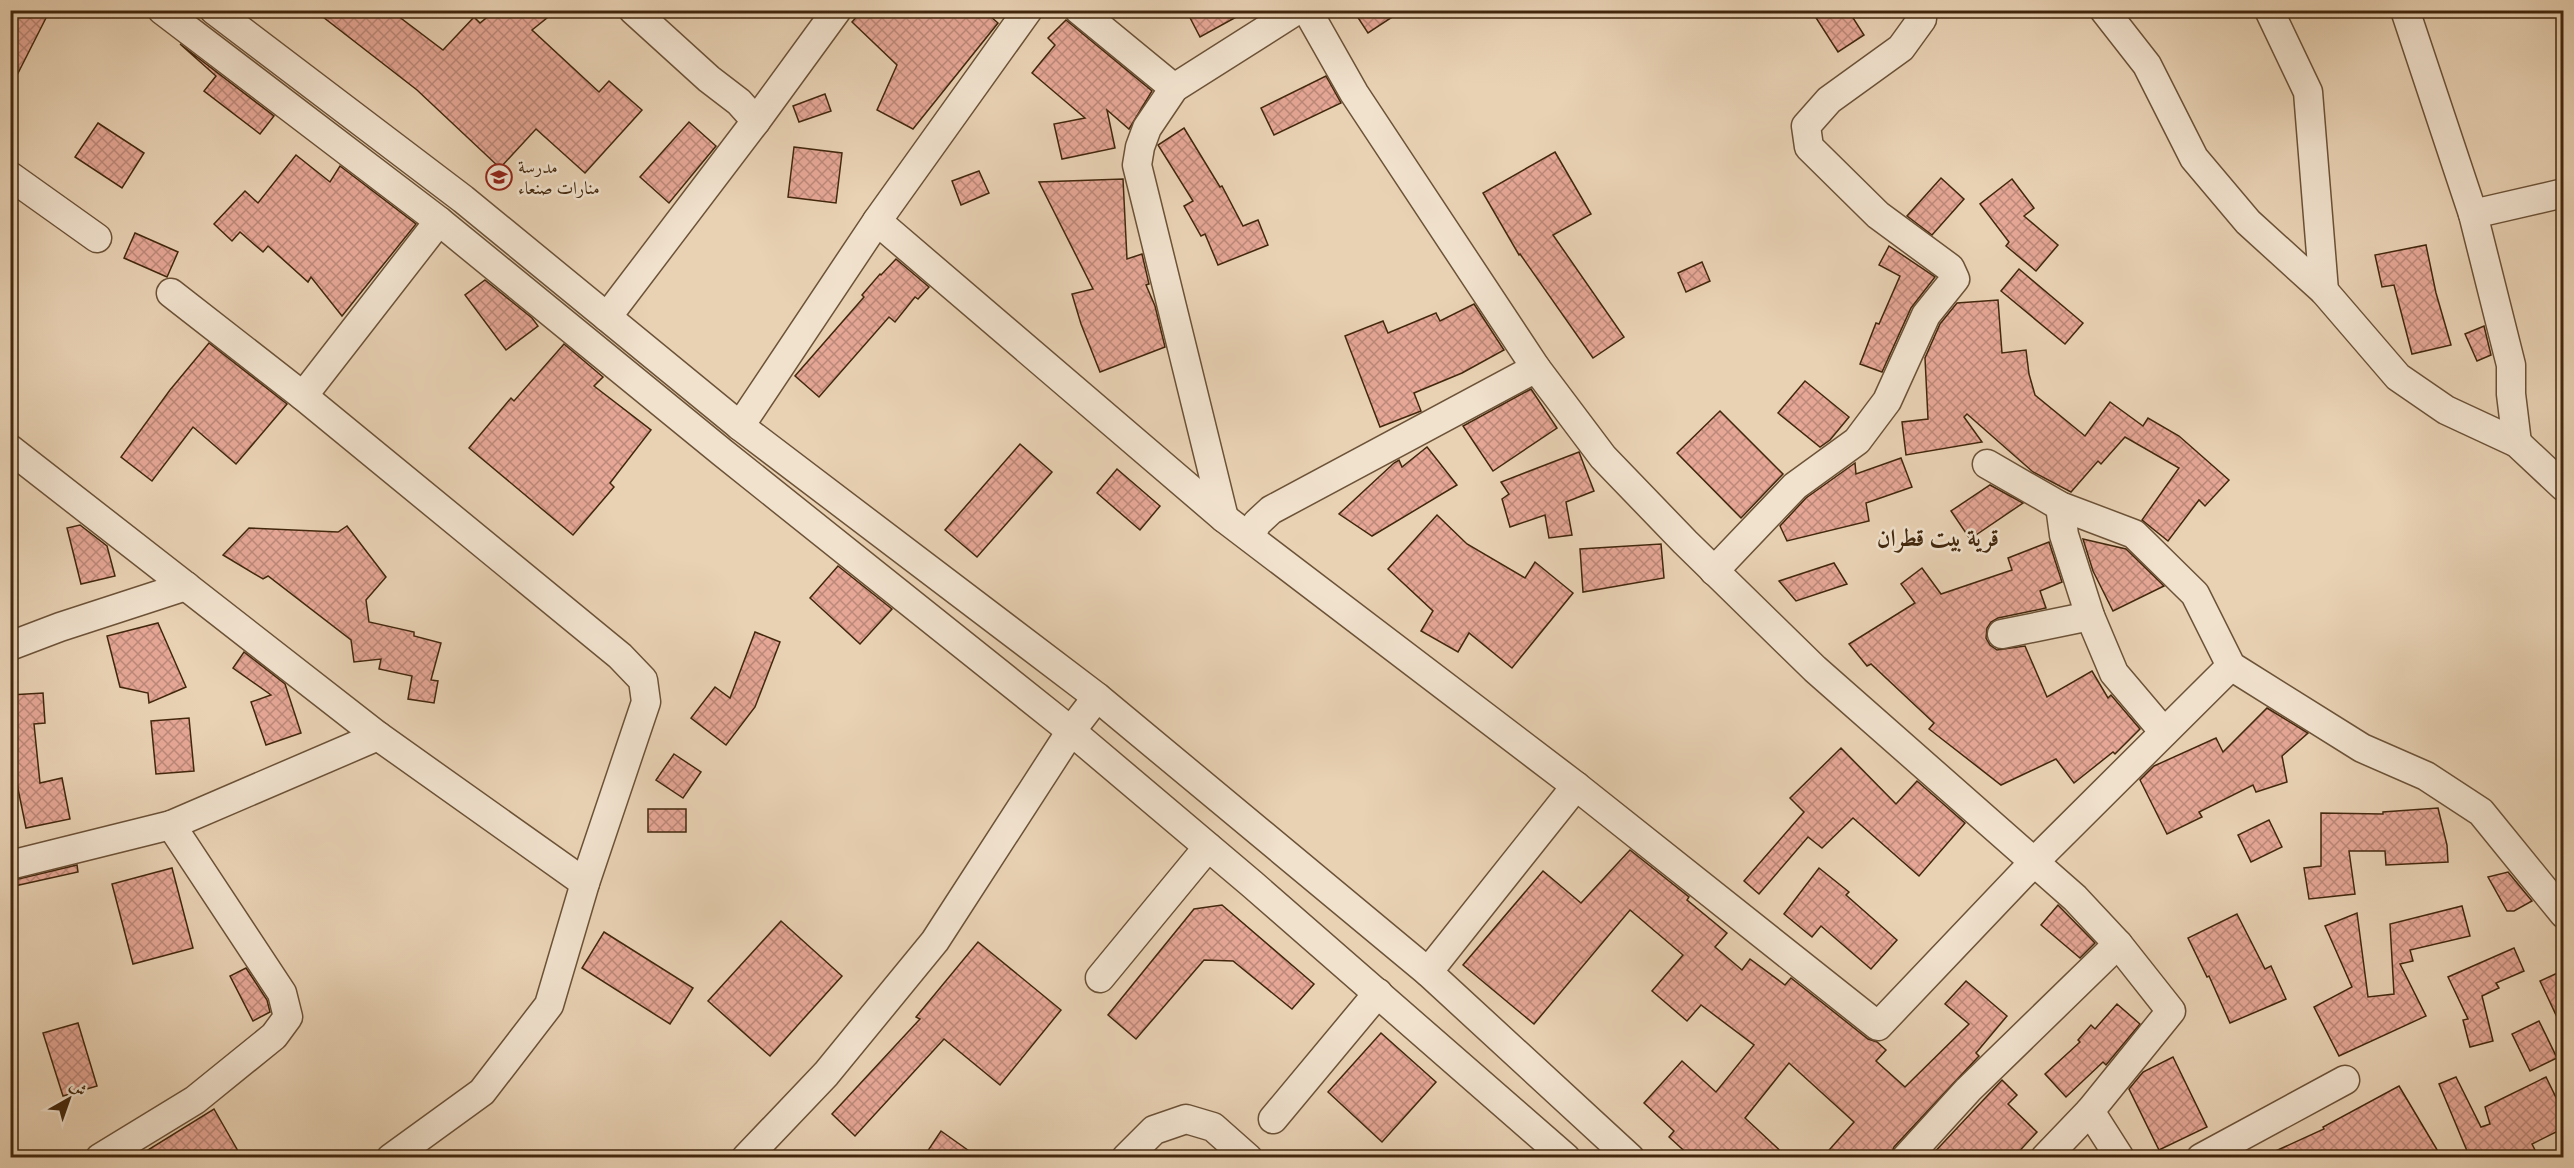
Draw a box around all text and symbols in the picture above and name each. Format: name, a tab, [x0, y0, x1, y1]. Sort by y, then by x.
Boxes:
place label: مدرسة منارات صنعاء	[518, 157, 600, 199]
school or university icon: مدرسة منارات صنعاء	[484, 162, 514, 192]
district label: قرية بيت قطران	[1877, 524, 1999, 553]
north arrow	[39, 1069, 99, 1129]
text: ش	[66, 1076, 91, 1100]

